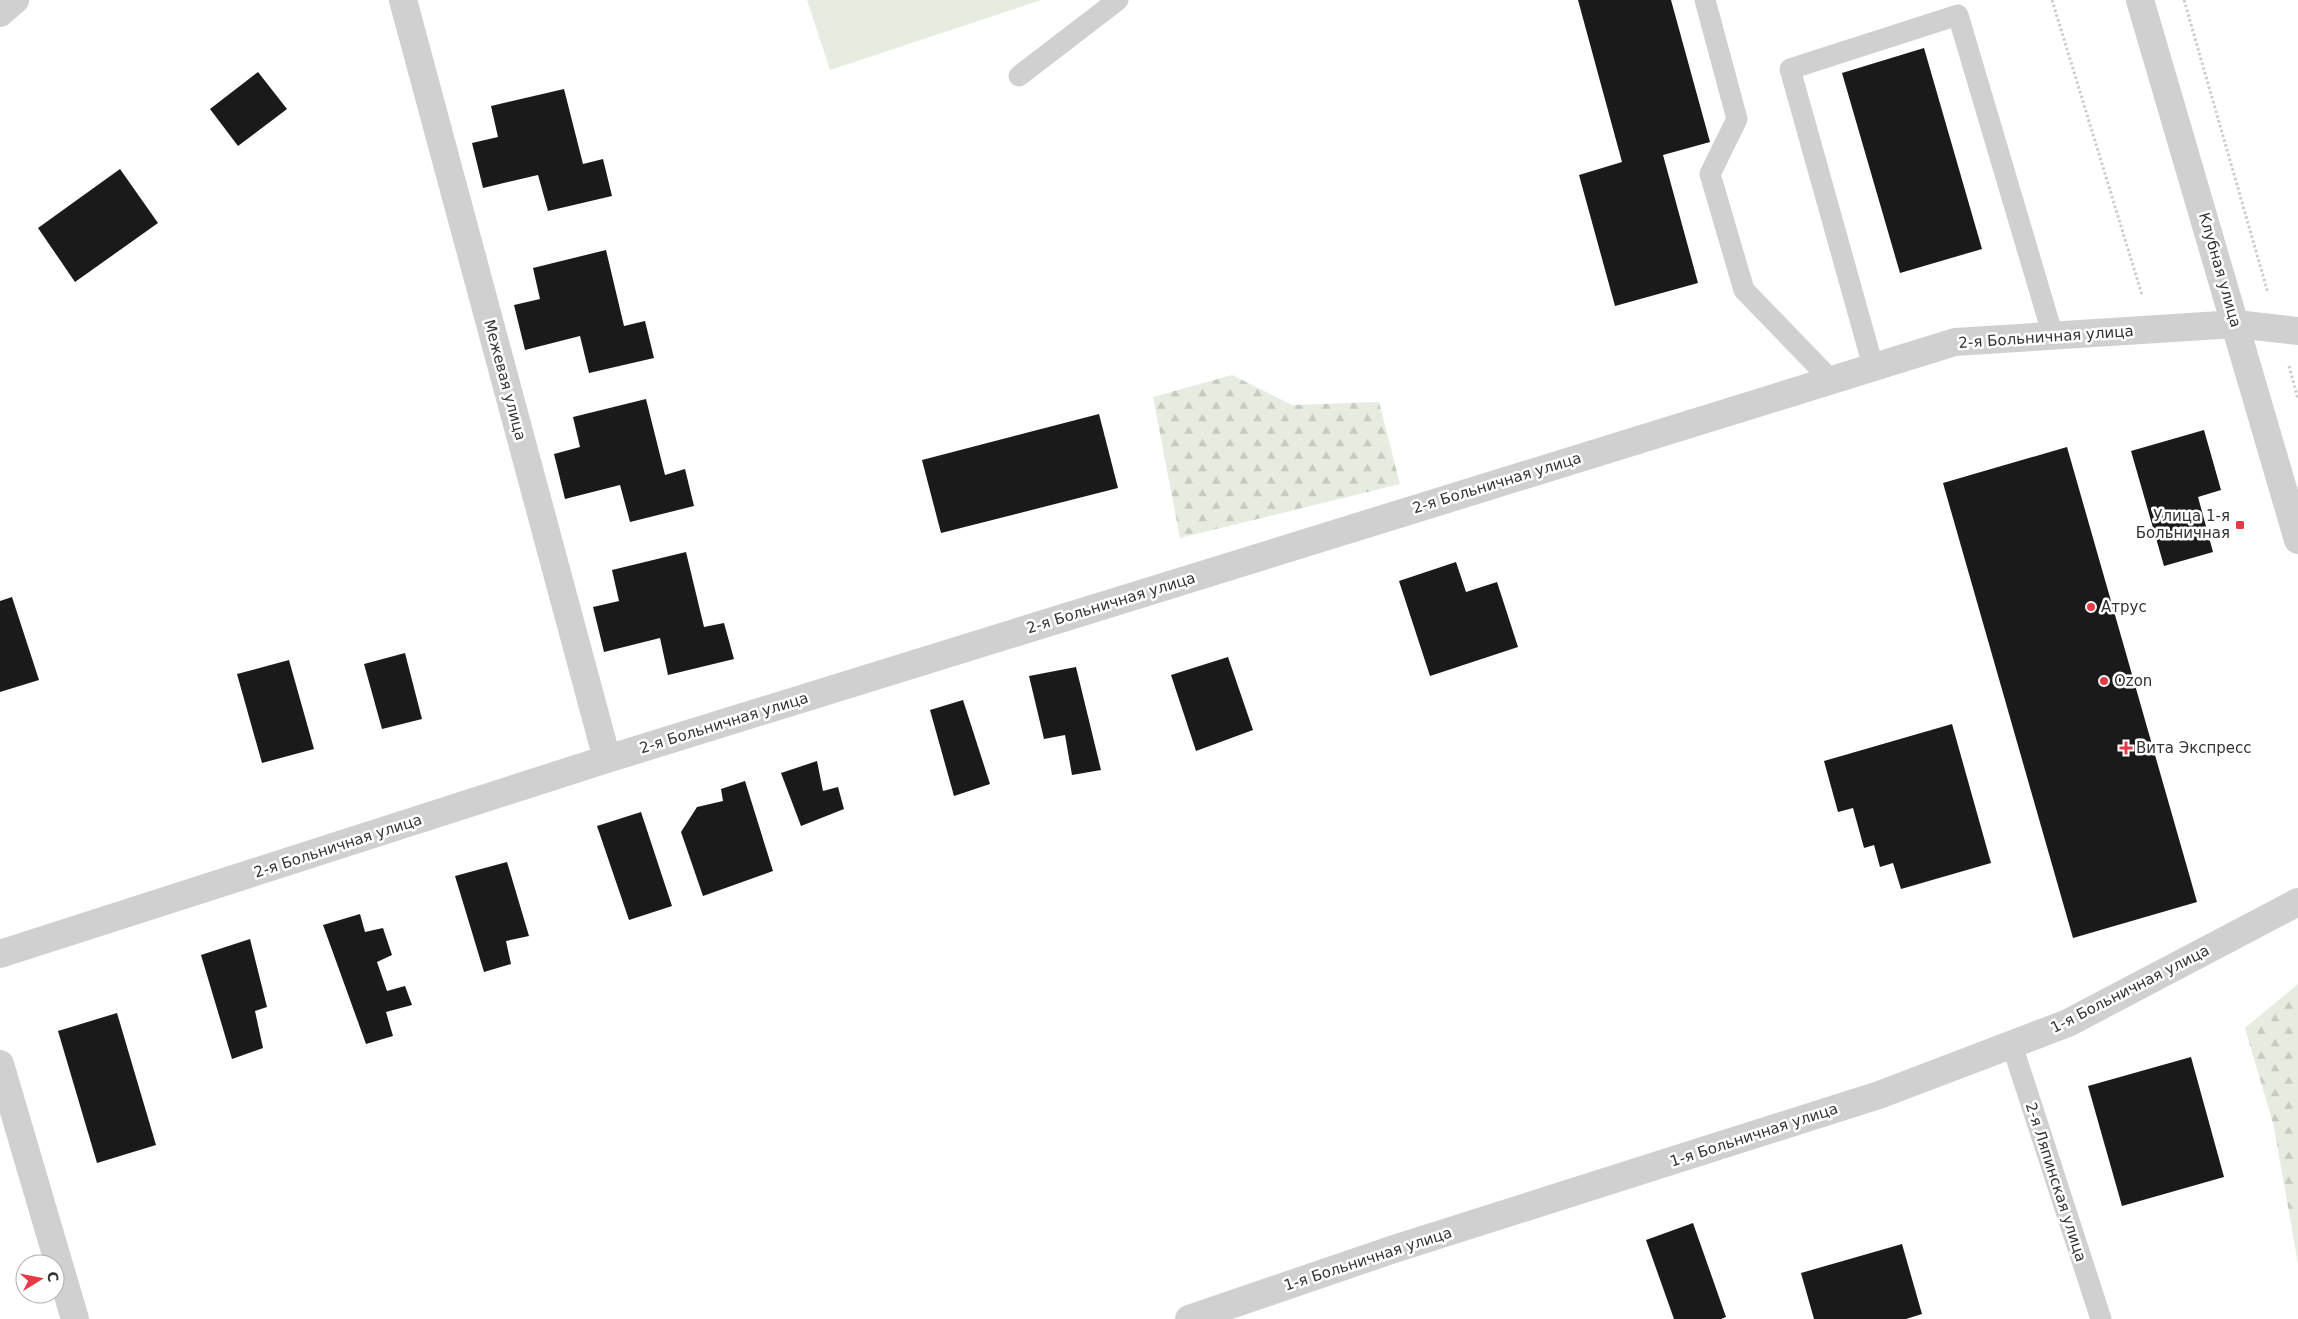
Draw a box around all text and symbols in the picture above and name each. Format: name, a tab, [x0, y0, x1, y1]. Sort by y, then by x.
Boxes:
street label: Клубная улица	[2195, 210, 2245, 330]
street label: Межевая улица	[480, 318, 530, 442]
street label: 2-я Больничная улица	[1958, 322, 2134, 352]
street label: 2-я Больничная улица	[1410, 449, 1584, 517]
place label: Улица 1-я Больничная	[2136, 507, 2230, 542]
marker: Улица 1-я Больничная	[2234, 519, 2246, 531]
street label: 2-я Больничная улица	[1024, 569, 1198, 637]
place label: Атрус	[2101, 598, 2147, 616]
marker: Атрус	[2085, 601, 2097, 613]
place label: Ozon	[2114, 672, 2152, 690]
marker: Ozon	[2098, 675, 2110, 687]
street label: 2-я Больничная улица	[637, 689, 811, 757]
place label: Вита Экспресс	[2136, 739, 2252, 757]
marker: Вита Экспресс	[2120, 742, 2132, 754]
street label: 2-я Больничная улица	[252, 810, 424, 882]
street label: 1-я Больничная улица	[2048, 941, 2212, 1037]
street label: 1-я Больничная улица	[1668, 1099, 1840, 1171]
street label: 2-я Ляпинская улица	[2022, 1100, 2090, 1264]
street label: 1-я Больничная улица	[1282, 1223, 1454, 1295]
north arrow	[15, 1254, 65, 1304]
text: С	[44, 1270, 62, 1283]

